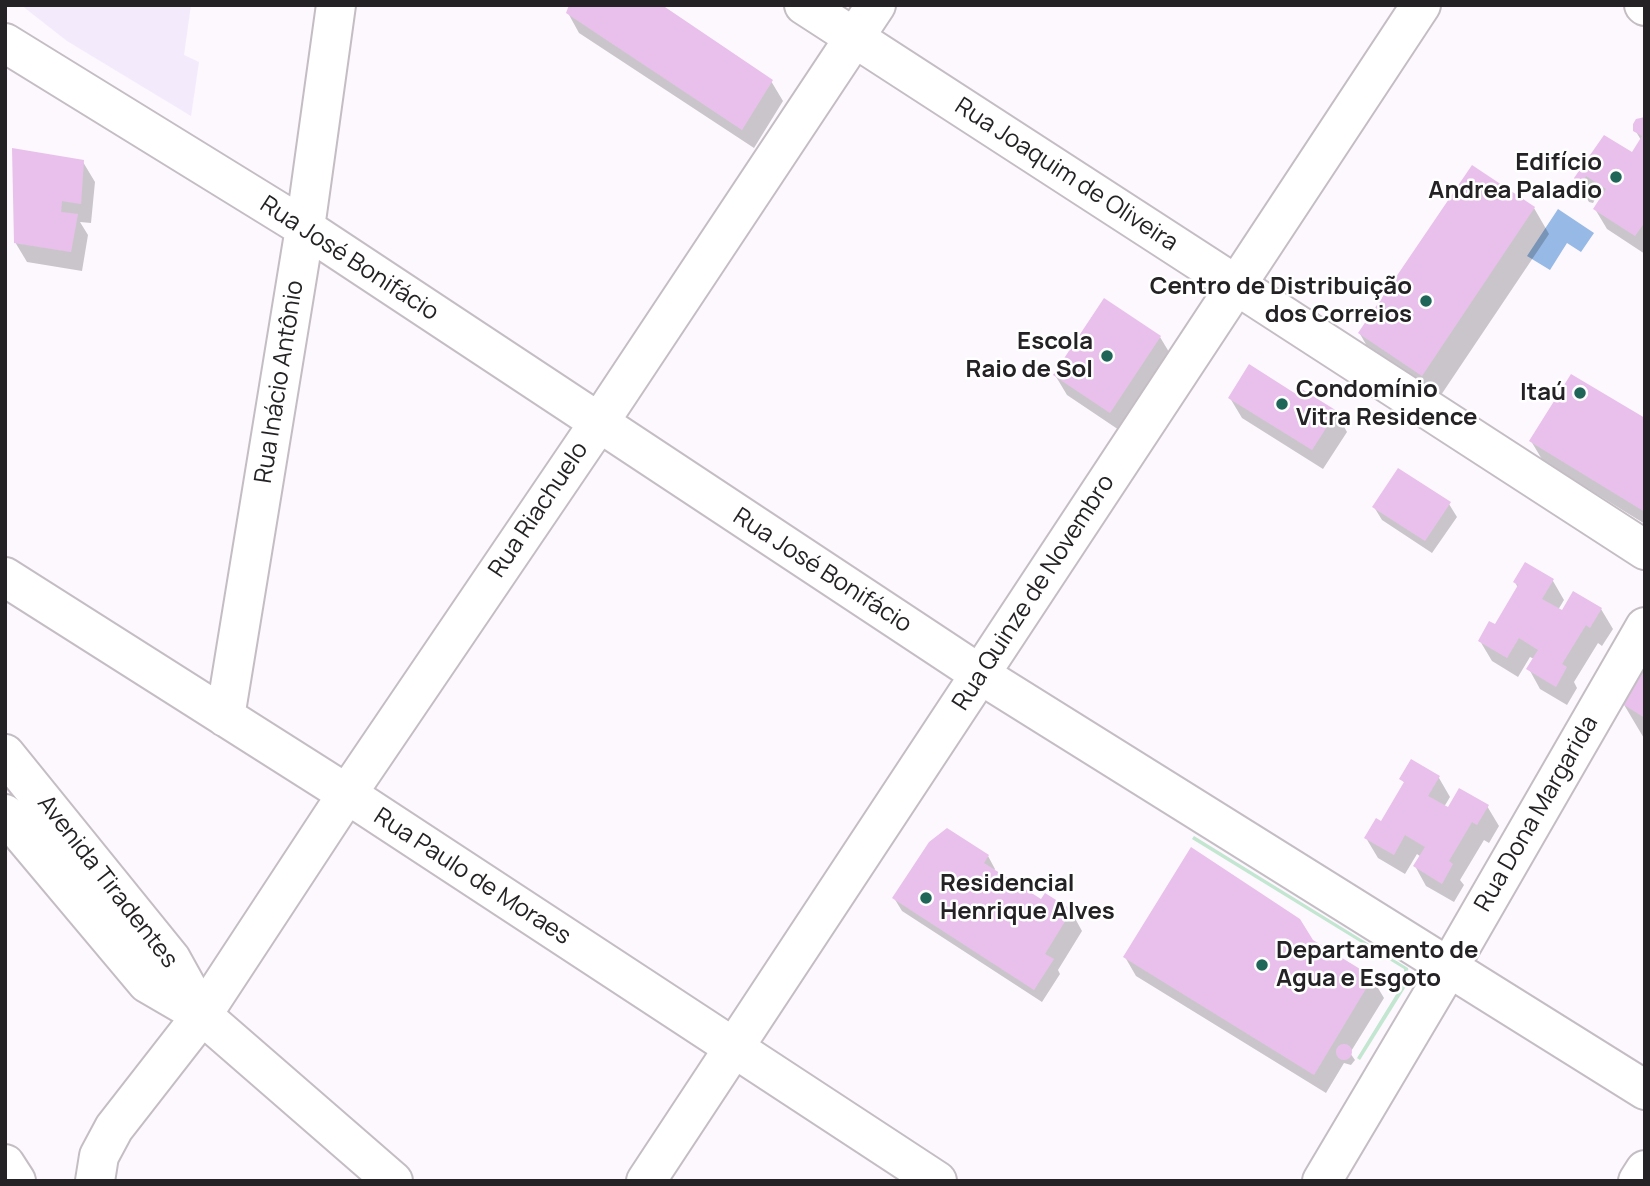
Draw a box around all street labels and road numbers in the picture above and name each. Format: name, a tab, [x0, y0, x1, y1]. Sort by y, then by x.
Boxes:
street label: Rua Joaquim de Oliveira	[949, 92, 1183, 258]
street label: Rua José Bonifácio	[254, 191, 444, 327]
street label: Rua Inácio Antônio	[250, 278, 310, 486]
street label: Rua Riachuelo	[483, 437, 595, 583]
street label: Rua Quinze de Novembro	[947, 470, 1121, 716]
street label: Rua José Bonifácio	[727, 503, 917, 639]
street label: Rua Dona Margarida	[1469, 711, 1605, 917]
street label: Avenida Tiradentes	[31, 790, 183, 974]
street label: Rua Paulo de Moraes	[368, 803, 576, 951]

